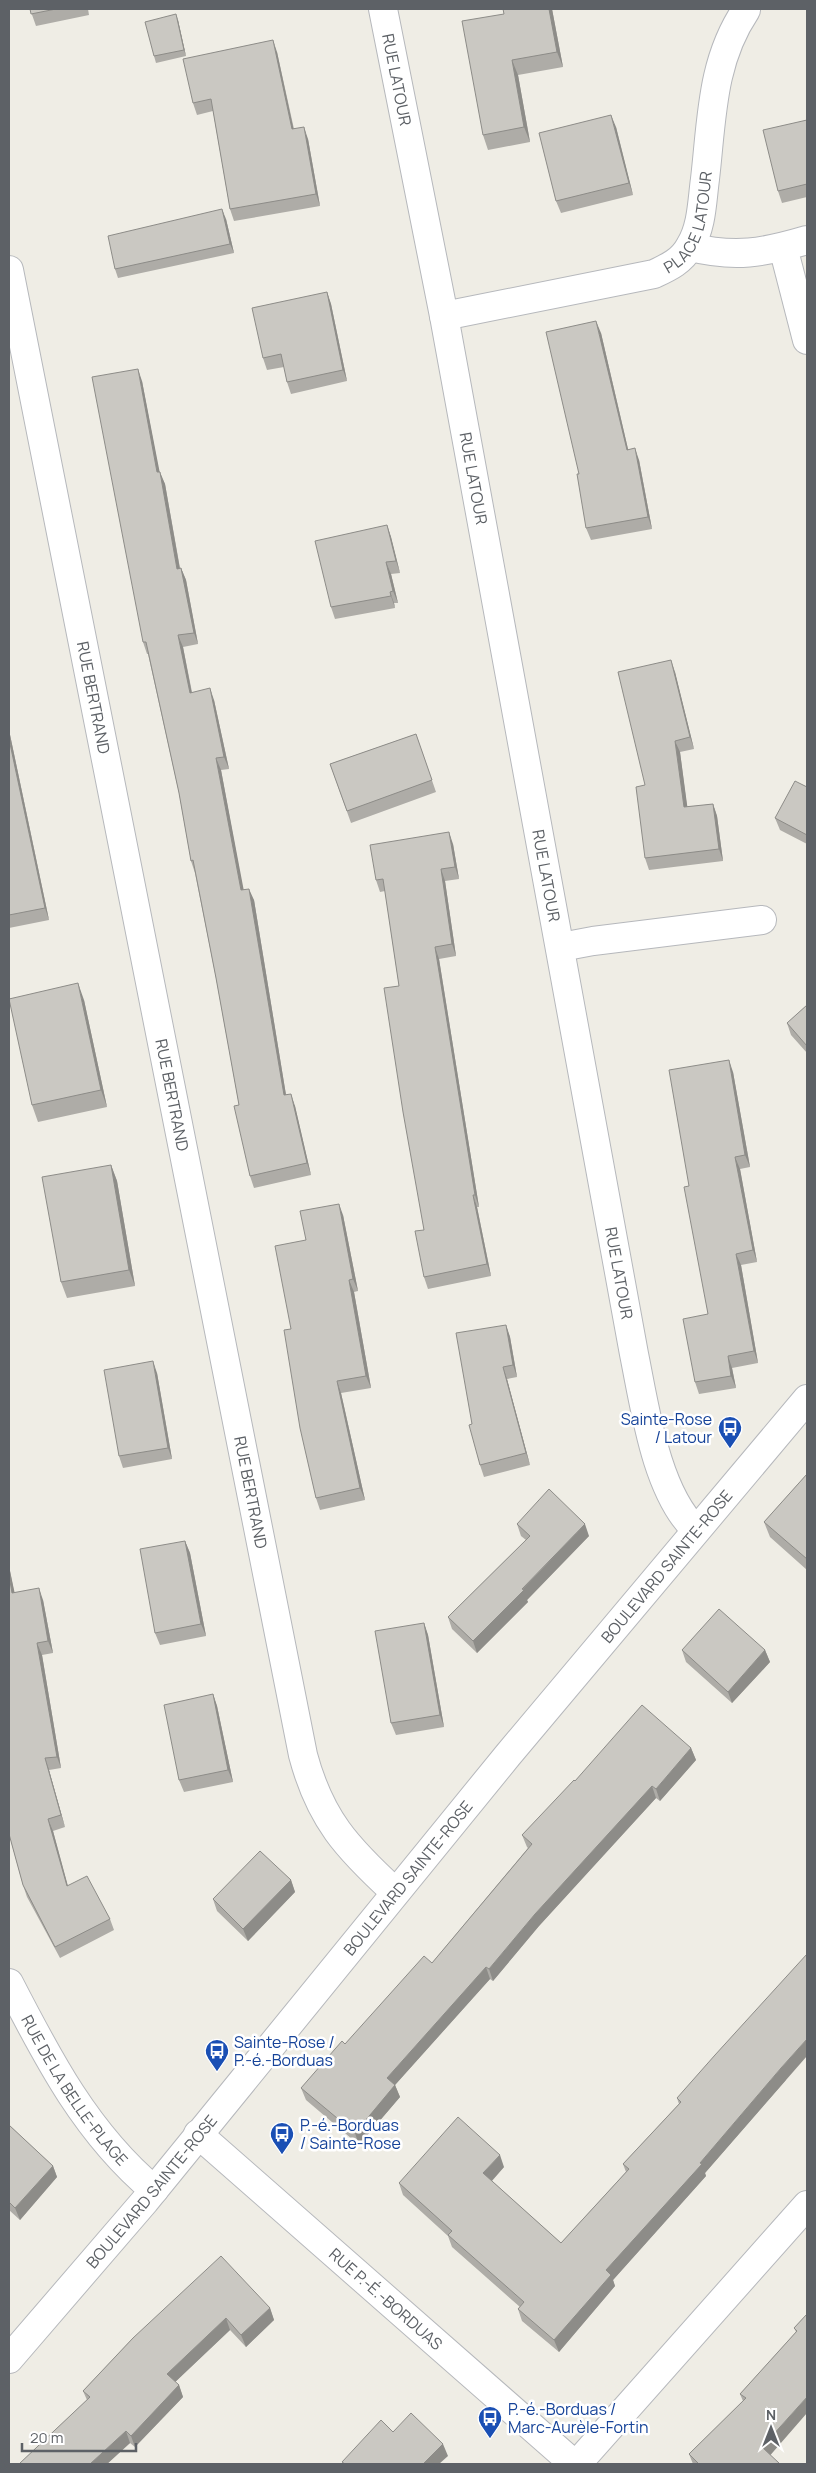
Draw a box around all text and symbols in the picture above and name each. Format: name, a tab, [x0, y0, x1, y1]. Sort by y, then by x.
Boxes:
street label: RUE LATOUR	[377, 32, 417, 128]
street label: PLACE LATOUR	[660, 170, 717, 278]
street label: RUE LATOUR	[454, 430, 493, 526]
street label: RUE BERTRAND	[72, 640, 116, 756]
street label: RUE LATOUR	[527, 828, 566, 924]
street label: RUE BERTRAND	[150, 1037, 194, 1153]
street label: RUE LATOUR	[600, 1225, 638, 1321]
place label: Sainte-Rose / Latour	[621, 1408, 712, 1448]
bus stop icon: Sainte-Rose / Latour	[717, 1415, 743, 1449]
street label: RUE BERTRAND	[229, 1434, 273, 1551]
street label: BOULEVARD SAINTE-ROSE	[596, 1485, 737, 1647]
street label: BOULEVARD SAINTE-ROSE	[338, 1796, 478, 1960]
street label: RUE DE LA BELLE-PLAGE	[16, 2011, 133, 2170]
place label: Sainte-Rose / P.-é.-Borduas	[234, 2031, 335, 2071]
bus stop icon: Sainte-Rose / P.-é.-Borduas	[204, 2038, 230, 2072]
street label: BOULEVARD SAINTE-ROSE	[81, 2110, 222, 2273]
place label: P.-é.-Borduas / Sainte-Rose	[300, 2114, 401, 2154]
bus stop icon: P.-é.-Borduas / Sainte-Rose	[269, 2121, 295, 2155]
street label: RUE P.-É.-BORDUAS	[324, 2243, 447, 2355]
place label: P.-é.-Borduas / Marc-Aurèle-Fortin	[508, 2398, 648, 2438]
north arrow	[746, 2403, 796, 2453]
bus stop icon: P.-é.-Borduas / Marc-Aurèle-Fortin	[477, 2405, 503, 2439]
text: N	[766, 2405, 776, 2424]
scale bar	[22, 2420, 136, 2452]
text: 20 m	[30, 2427, 63, 2448]

